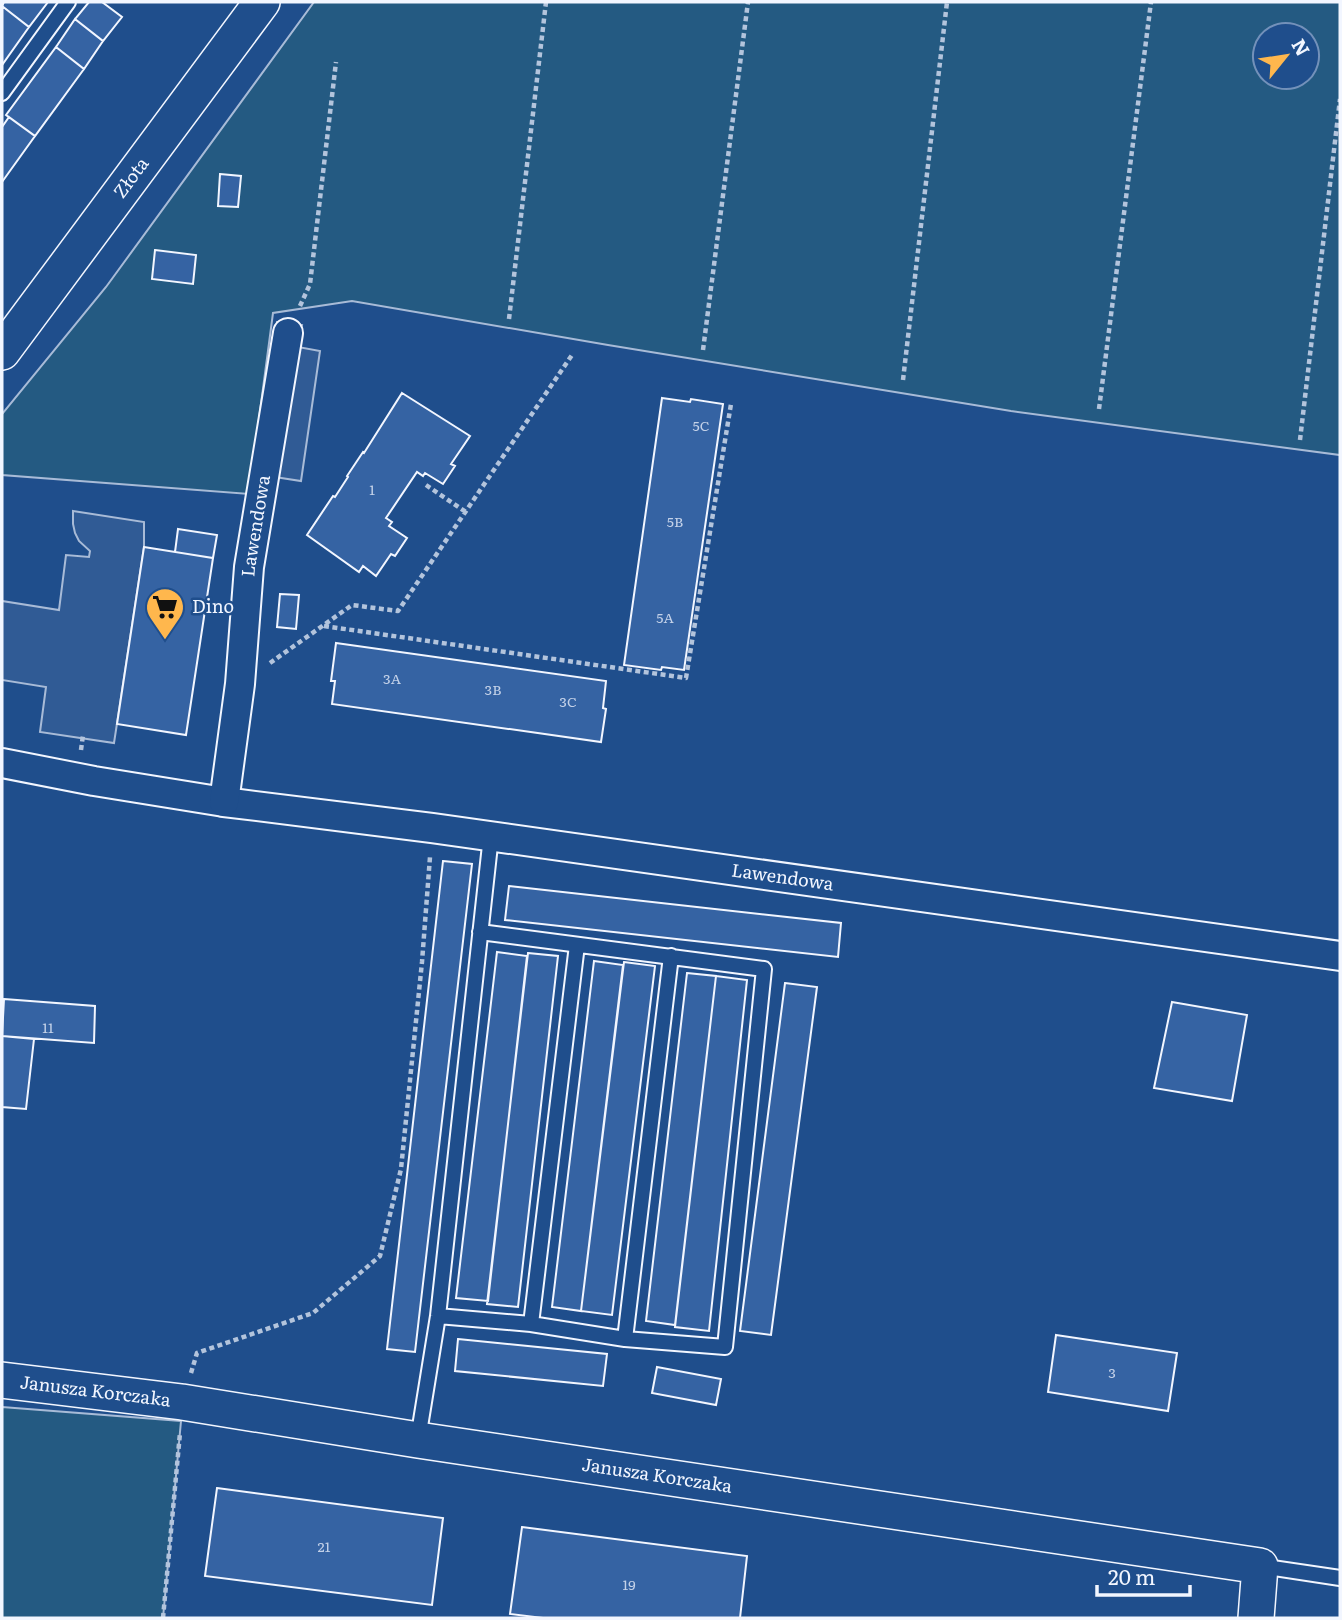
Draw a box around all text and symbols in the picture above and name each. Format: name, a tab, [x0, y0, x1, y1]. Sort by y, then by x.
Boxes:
north arrow	[1251, 21, 1321, 91]
text: N	[1285, 33, 1318, 61]
street label: Złota	[106, 151, 155, 203]
house number: 5C	[693, 415, 710, 435]
street label: Lawendowa	[233, 472, 276, 578]
house number: 1	[369, 479, 375, 499]
house number: 5B	[667, 511, 683, 531]
supermarket icon: Dino	[144, 586, 186, 641]
place label: Dino	[192, 592, 234, 619]
house number: 5A	[656, 607, 674, 627]
house number: 3A	[383, 668, 402, 688]
house number: 3B	[485, 679, 501, 699]
house number: 3C	[559, 691, 577, 711]
street label: Lawendowa	[730, 855, 836, 897]
house number: 11	[42, 1017, 54, 1037]
house number: 3	[1108, 1362, 1116, 1382]
street label: Janusza Korczaka	[18, 1367, 173, 1413]
street label: Janusza Korczaka	[580, 1450, 735, 1499]
house number: 21	[318, 1536, 331, 1556]
scale bar	[1097, 1554, 1190, 1598]
text: 20 m	[1108, 1560, 1155, 1591]
house number: 19	[622, 1574, 636, 1594]

